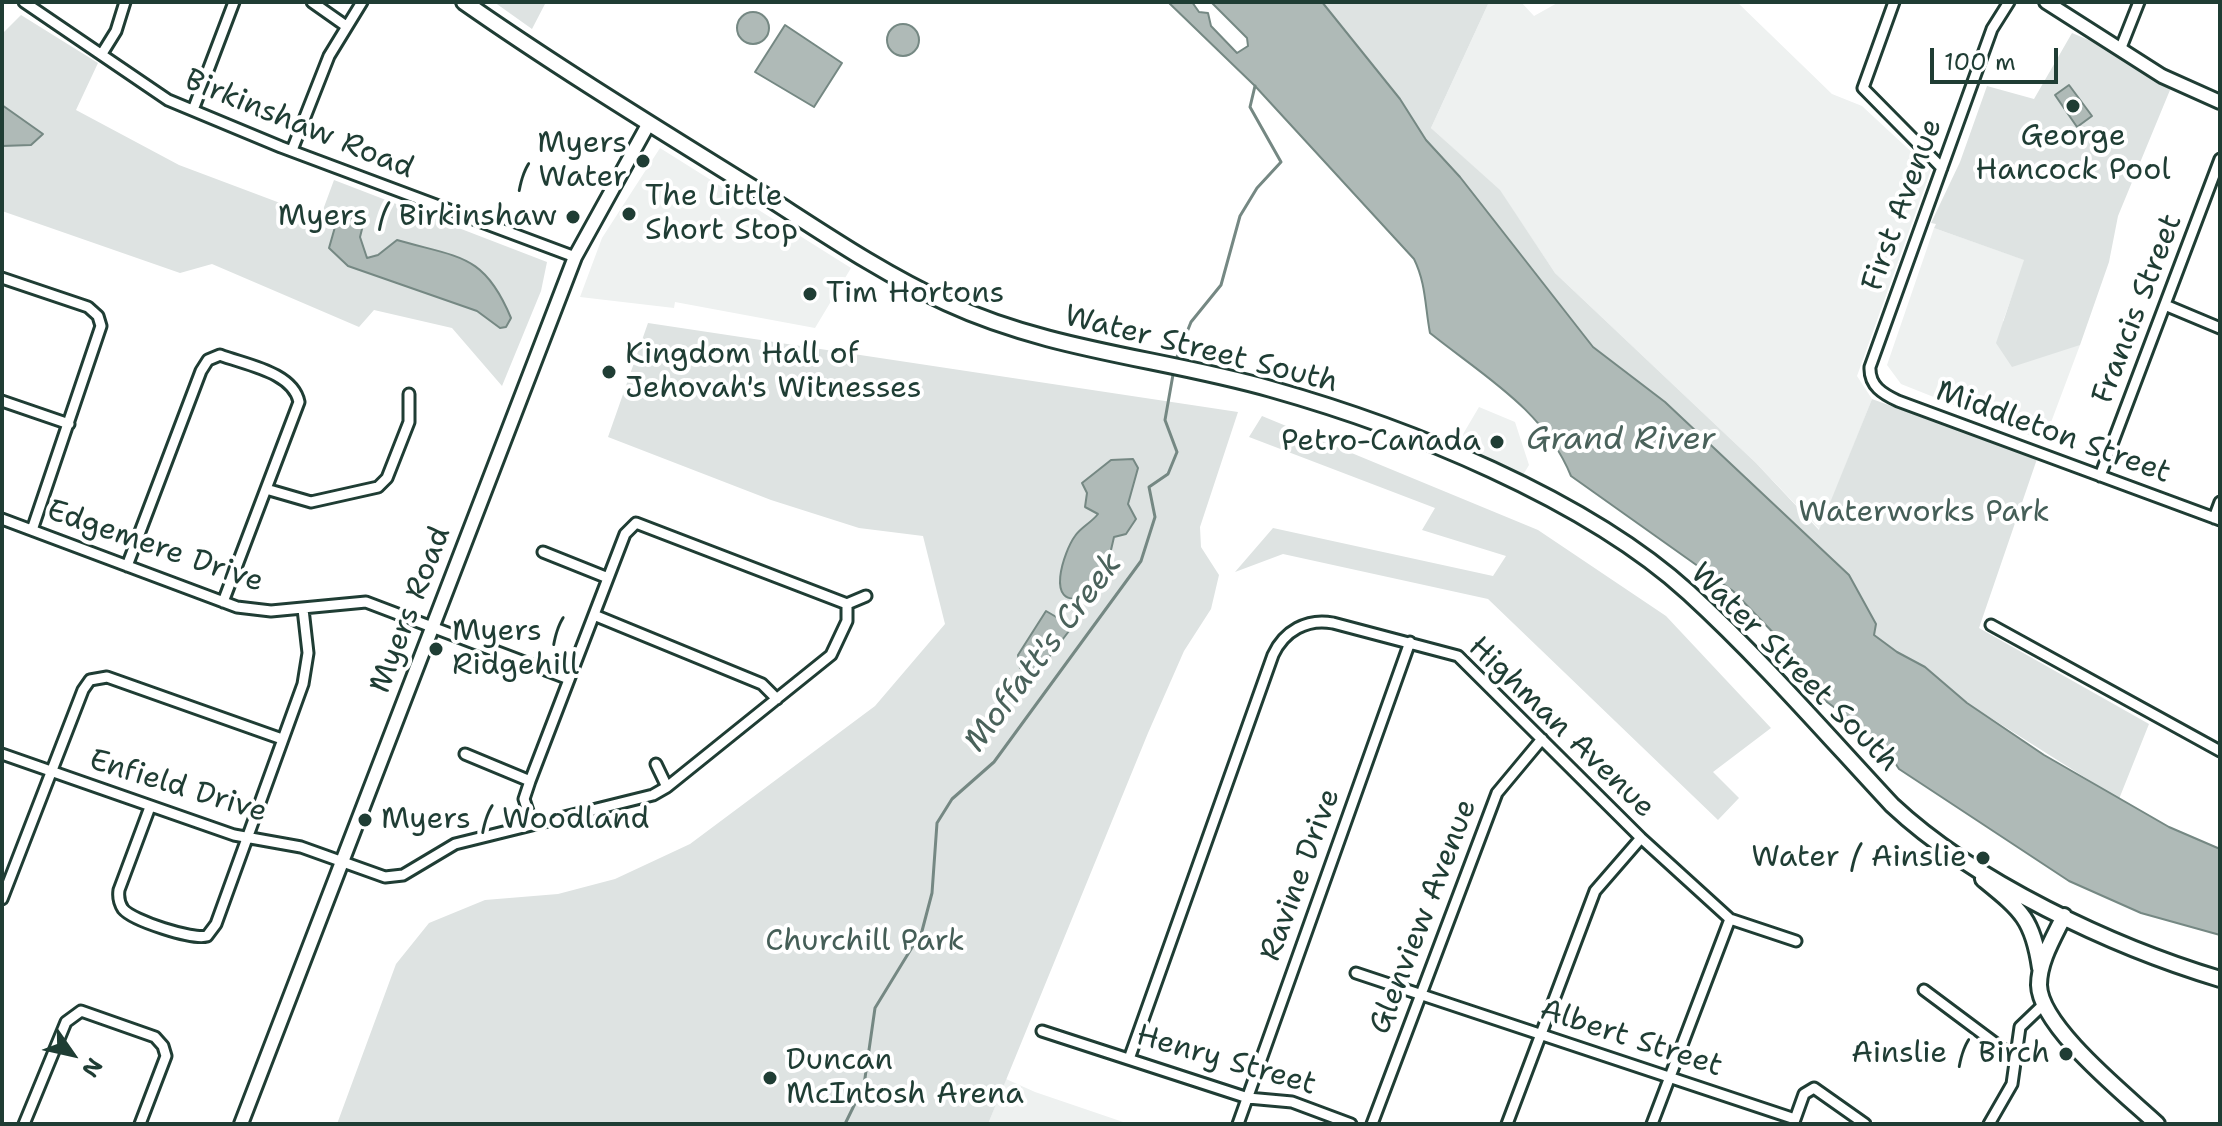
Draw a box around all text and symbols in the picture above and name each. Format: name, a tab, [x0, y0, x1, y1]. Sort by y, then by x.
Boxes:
scale bar	[1934, 32, 2062, 82]
text: 100 m	[1944, 46, 2016, 78]
street label: Birkinshaw Road	[179, 63, 419, 187]
marker: George Hancock Pool	[2064, 97, 2082, 115]
street label: First Avenue	[1855, 114, 1951, 296]
place label: George Hancock Pool	[1976, 119, 2170, 190]
place label: Myers / Water	[517, 126, 627, 196]
marker: Myers / Water	[634, 152, 652, 170]
place label: The Little Short Stop	[645, 179, 798, 250]
place label: Myers / Birkinshaw	[278, 199, 557, 235]
marker: The Little Short Stop	[620, 205, 638, 223]
marker: Myers / Birkinshaw	[564, 208, 582, 226]
street label: Francis Street	[2085, 209, 2191, 409]
place label: Tim Hortons	[826, 276, 1004, 312]
marker: Tim Hortons	[801, 285, 819, 303]
street label: Water Street South	[1061, 299, 1341, 401]
place label: Kingdom Hall of Jehovah's Witnesses	[625, 337, 922, 408]
marker: Kingdom Hall of Jehovah's Witnesses	[600, 363, 618, 381]
street label: Middleton Street	[1931, 374, 2175, 492]
water label: Grand River	[1526, 422, 1716, 460]
place label: Petro-Canada	[1281, 424, 1481, 460]
marker: Petro-Canada	[1488, 433, 1506, 451]
street label: Edgemere Drive	[42, 493, 268, 601]
park label: Waterworks Park	[1798, 495, 2050, 531]
street label: Myers Road	[363, 522, 459, 698]
water label: Moffatt's Creek	[957, 546, 1131, 760]
street label: Water Street South	[1682, 556, 1906, 780]
place label: Myers / Ridgehill	[452, 614, 579, 684]
street label: Highman Avenue	[1460, 630, 1662, 826]
marker: Myers / Ridgehill	[427, 640, 445, 658]
street label: Enfield Drive	[85, 743, 271, 831]
street label: Ravine Drive	[1253, 784, 1349, 966]
street label: Glenview Avenue	[1363, 795, 1485, 1039]
place label: Myers / Woodland	[381, 802, 650, 838]
marker: Myers / Woodland	[356, 811, 374, 829]
place label: Water / Ainslie	[1751, 840, 1967, 876]
marker: Water / Ainslie	[1974, 849, 1992, 867]
park label: Churchill Park	[765, 924, 965, 960]
street label: Albert Street	[1535, 993, 1727, 1085]
north arrow	[32, 1014, 112, 1094]
street label: Henry Street	[1132, 1018, 1320, 1104]
place label: Ainslie / Birch	[1851, 1036, 2050, 1072]
place label: Duncan McIntosh Arena	[786, 1043, 1024, 1114]
marker: Ainslie / Birch	[2057, 1045, 2075, 1063]
text: N	[75, 1052, 109, 1083]
marker: Duncan McIntosh Arena	[761, 1069, 779, 1087]

